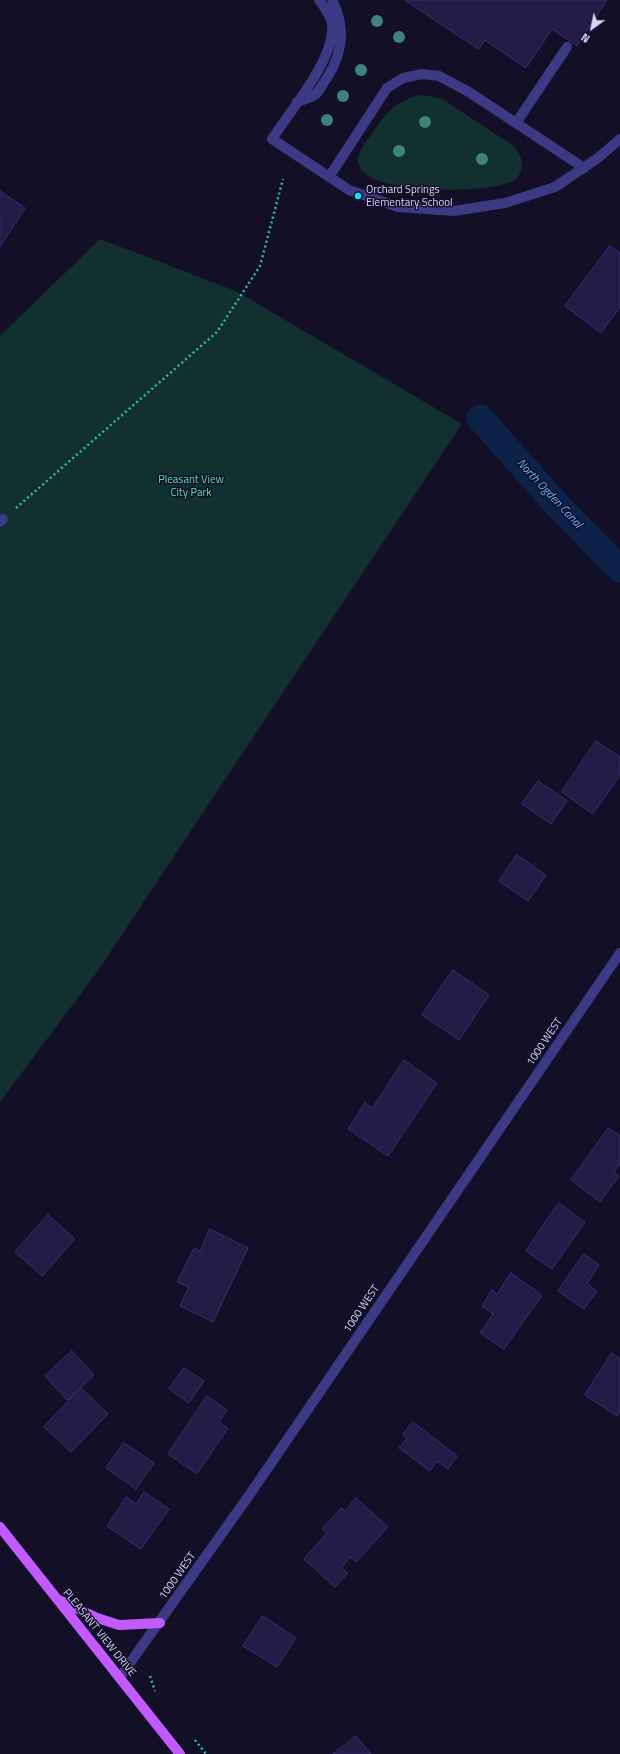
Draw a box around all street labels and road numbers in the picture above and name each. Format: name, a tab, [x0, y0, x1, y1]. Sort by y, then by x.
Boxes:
street label: 1000 WEST	[524, 1016, 566, 1068]
street label: 1000 WEST	[341, 1283, 383, 1335]
street label: 1000 WEST	[157, 1550, 199, 1602]
street label: PLEASANT VIEW DRIVE	[60, 1587, 138, 1679]

